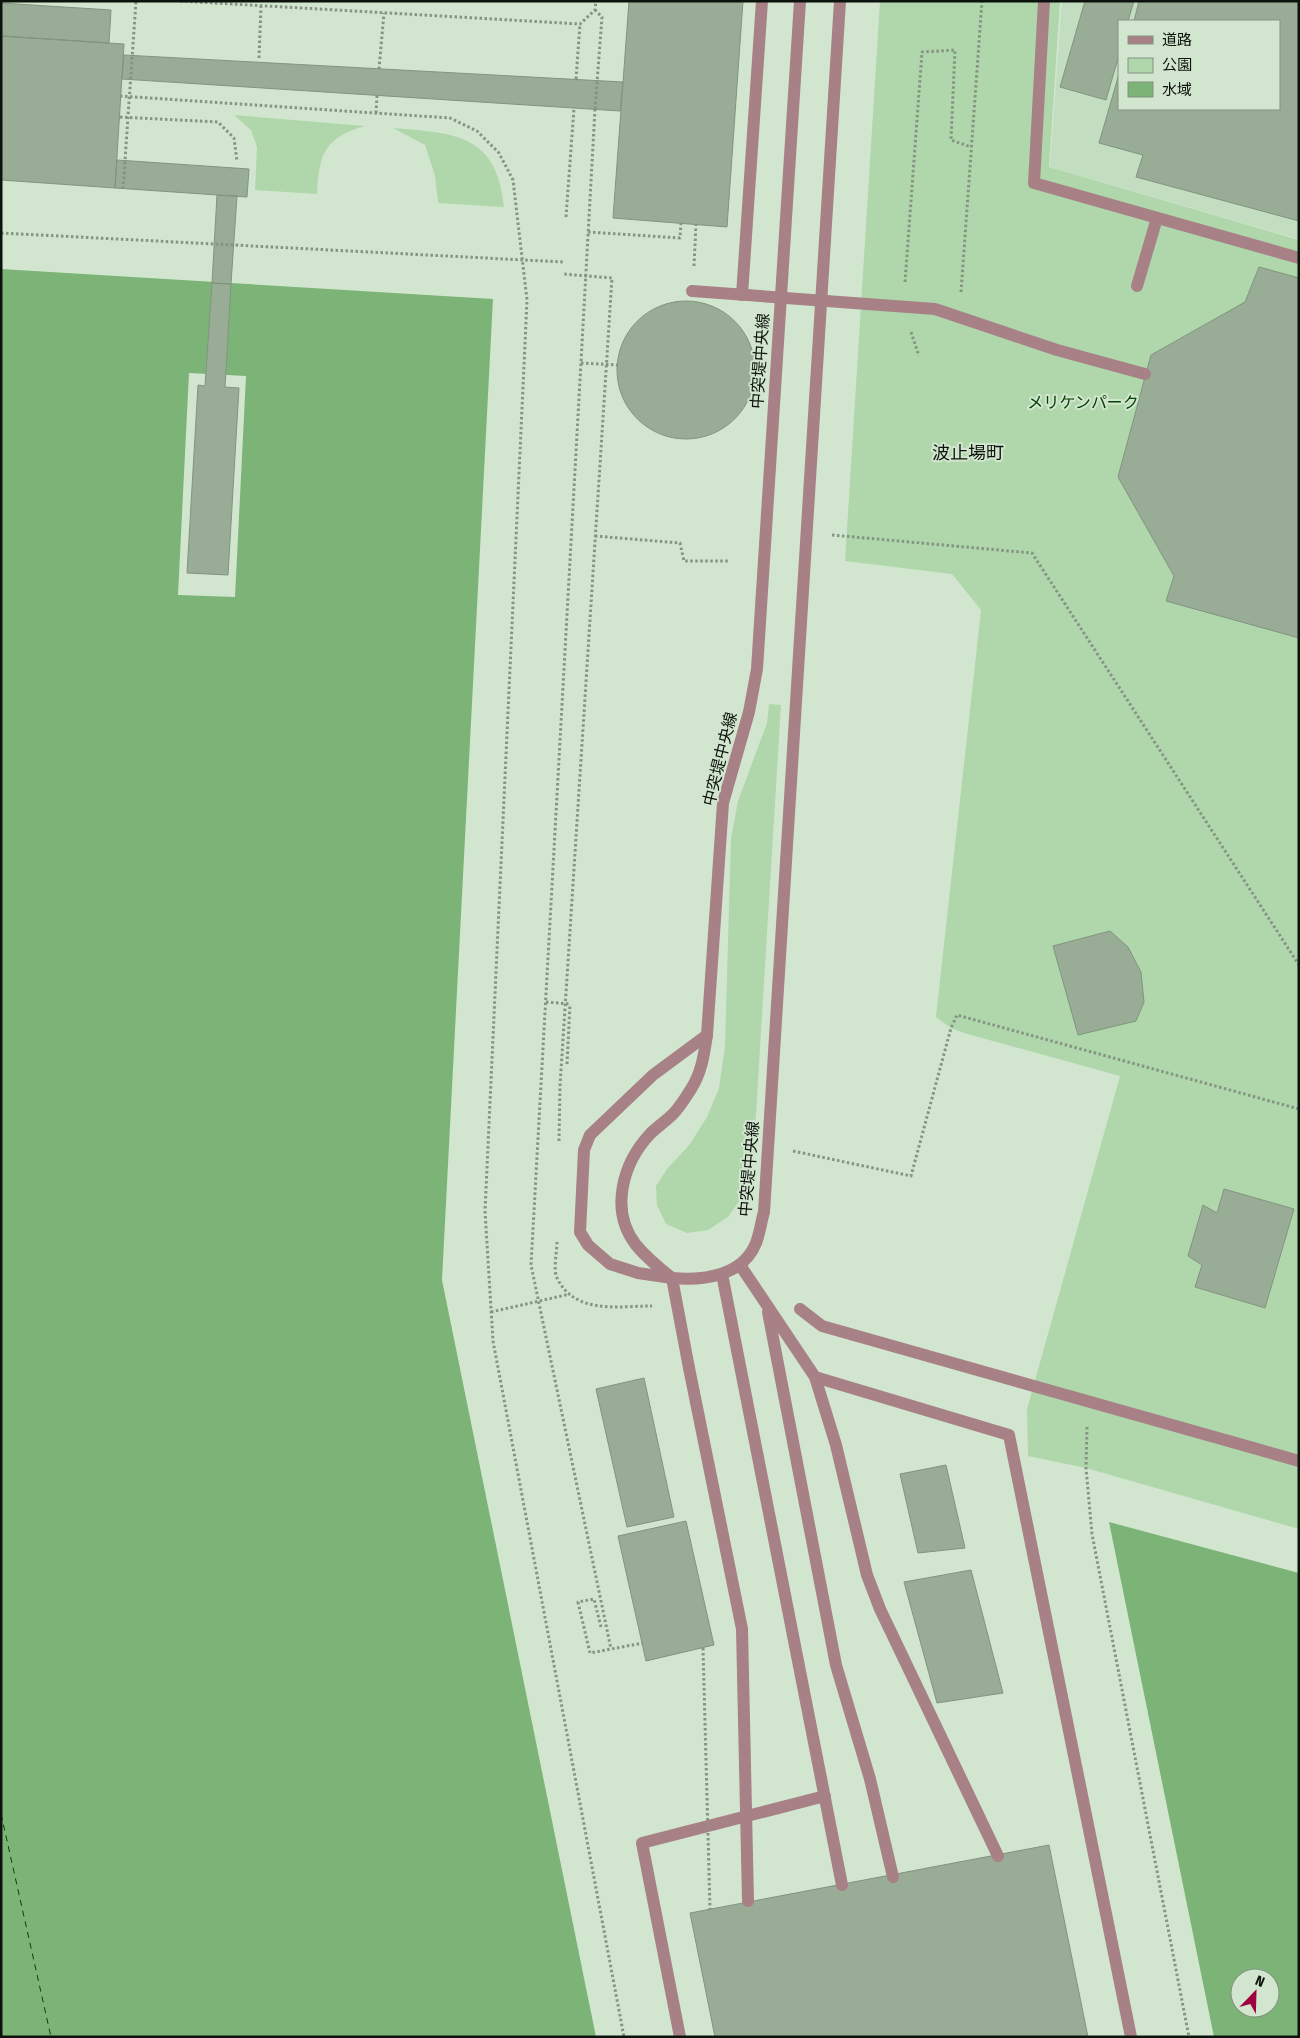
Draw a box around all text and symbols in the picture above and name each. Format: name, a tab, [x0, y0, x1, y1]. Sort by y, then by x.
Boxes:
legend	[1118, 20, 1280, 110]
text: 道路	[1162, 31, 1192, 49]
text: 公園	[1162, 56, 1192, 74]
text: 水域	[1162, 81, 1192, 99]
street label: 中突堤中央線	[747, 312, 773, 410]
park label: メリケンパーク	[1027, 393, 1139, 412]
district label: 波止場町	[932, 442, 1004, 464]
street label: 中突堤中央線	[699, 710, 741, 808]
street label: 中突堤中央線	[735, 1120, 763, 1218]
north arrow	[1230, 1968, 1280, 2018]
text: N	[1253, 1972, 1267, 1991]

